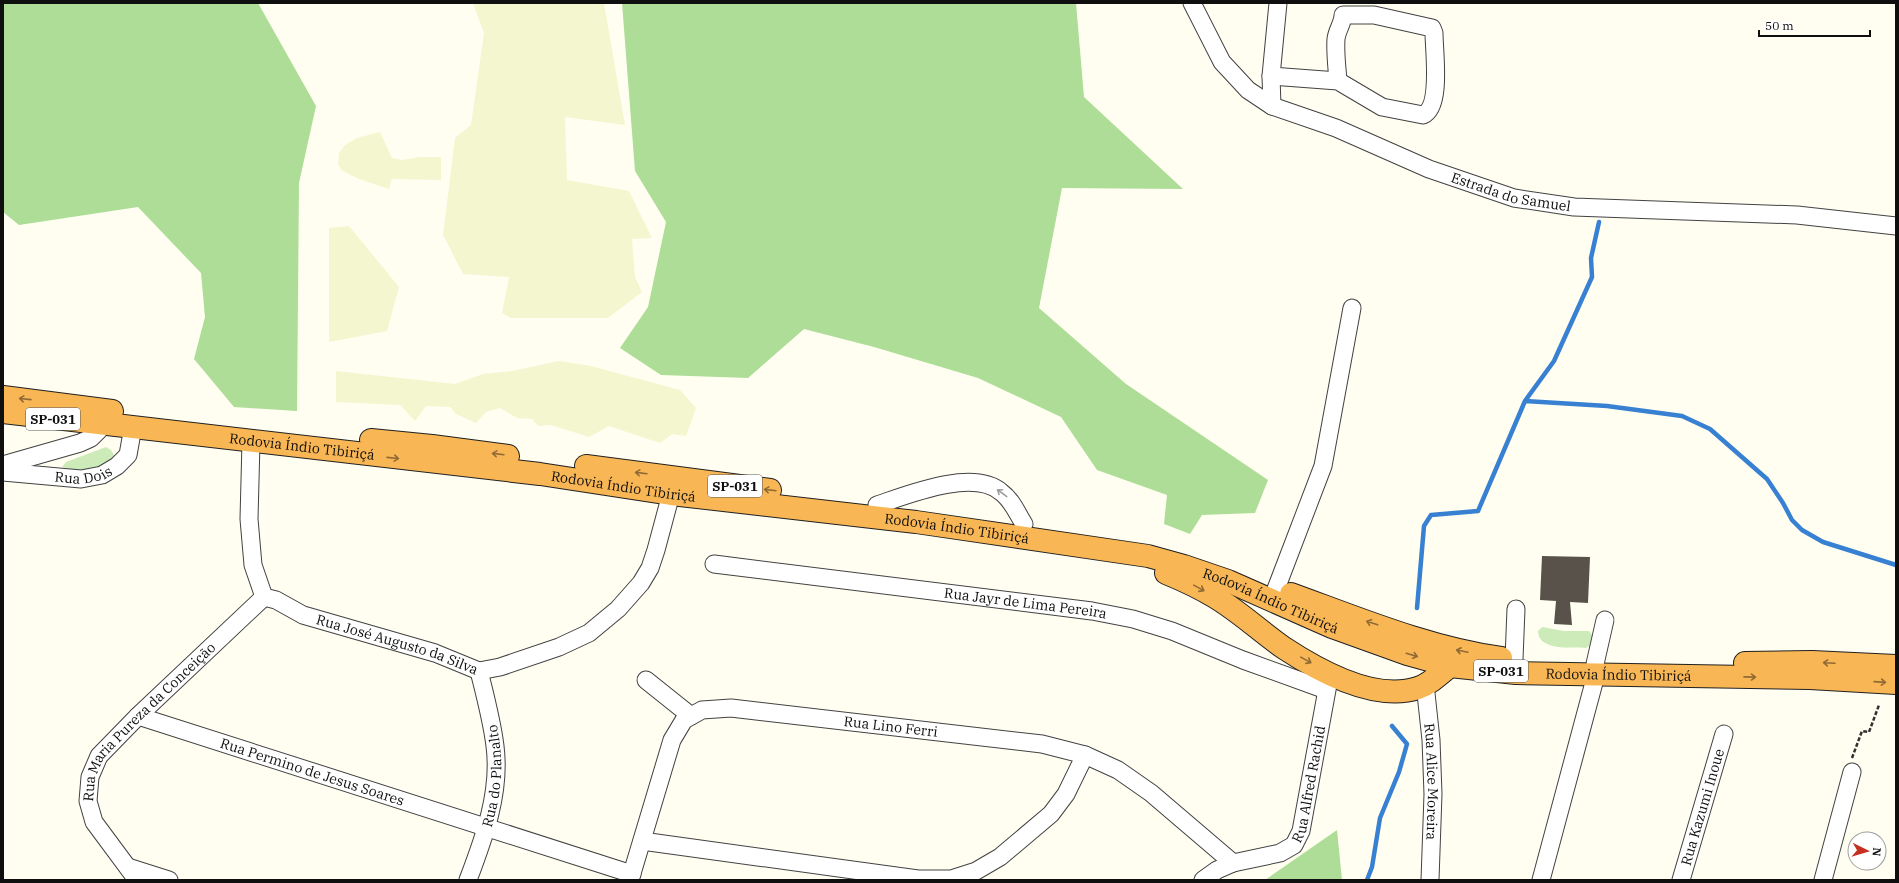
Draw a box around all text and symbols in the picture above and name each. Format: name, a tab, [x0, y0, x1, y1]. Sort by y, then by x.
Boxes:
scale bar	[1759, 12, 1870, 38]
text: 50 m	[1765, 18, 1794, 33]
street label: Estrada do Samuel	[1449, 168, 1572, 215]
one-way arrow	[19, 395, 32, 403]
road number: SP-031	[26, 408, 80, 430]
street label: Rodovia Índio Tibiriçá	[228, 429, 376, 464]
one-way arrow	[492, 450, 505, 458]
one-way arrow	[386, 454, 399, 461]
street label: Rua Dois	[54, 462, 116, 488]
street label: Rodovia Índio Tibiriçá	[550, 467, 697, 506]
one-way arrow	[635, 469, 648, 477]
road number: SP-031	[708, 475, 762, 497]
one-way arrow	[764, 486, 777, 494]
one-way arrow	[996, 489, 1007, 497]
street label: Rodovia Índio Tibiriçá	[883, 509, 1031, 548]
street label: Rodovia Índio Tibiriçá	[1200, 564, 1341, 638]
street label: Rua Jayr de Lima Pereira	[943, 584, 1109, 623]
one-way arrow	[1192, 585, 1204, 592]
street label: Rua José Augusto da Silva	[314, 610, 481, 679]
one-way arrow	[1366, 619, 1379, 626]
street label: Rua Maria Pureza da Conceição	[79, 638, 219, 802]
one-way arrow	[1456, 646, 1469, 654]
one-way arrow	[1405, 652, 1418, 659]
one-way arrow	[1300, 657, 1312, 665]
one-way arrow	[1823, 659, 1836, 666]
road number: SP-031	[1474, 660, 1528, 682]
street label: Rodovia Índio Tibiriçá	[1545, 664, 1692, 685]
one-way arrow	[1743, 673, 1756, 681]
one-way arrow	[1873, 679, 1886, 686]
street label: Rua Lino Ferri	[843, 712, 939, 741]
street label: Rua Alice Moreira	[1420, 722, 1442, 841]
street label: Rua do Planalto	[478, 723, 505, 829]
street label: Rua Alfred Rachid	[1288, 724, 1329, 846]
street label: Rua Permino de Jesus Soares	[218, 734, 407, 810]
street label: Rua Kazumi Inoue	[1677, 747, 1728, 868]
north arrow	[1847, 831, 1887, 871]
text: N	[1870, 847, 1884, 857]

